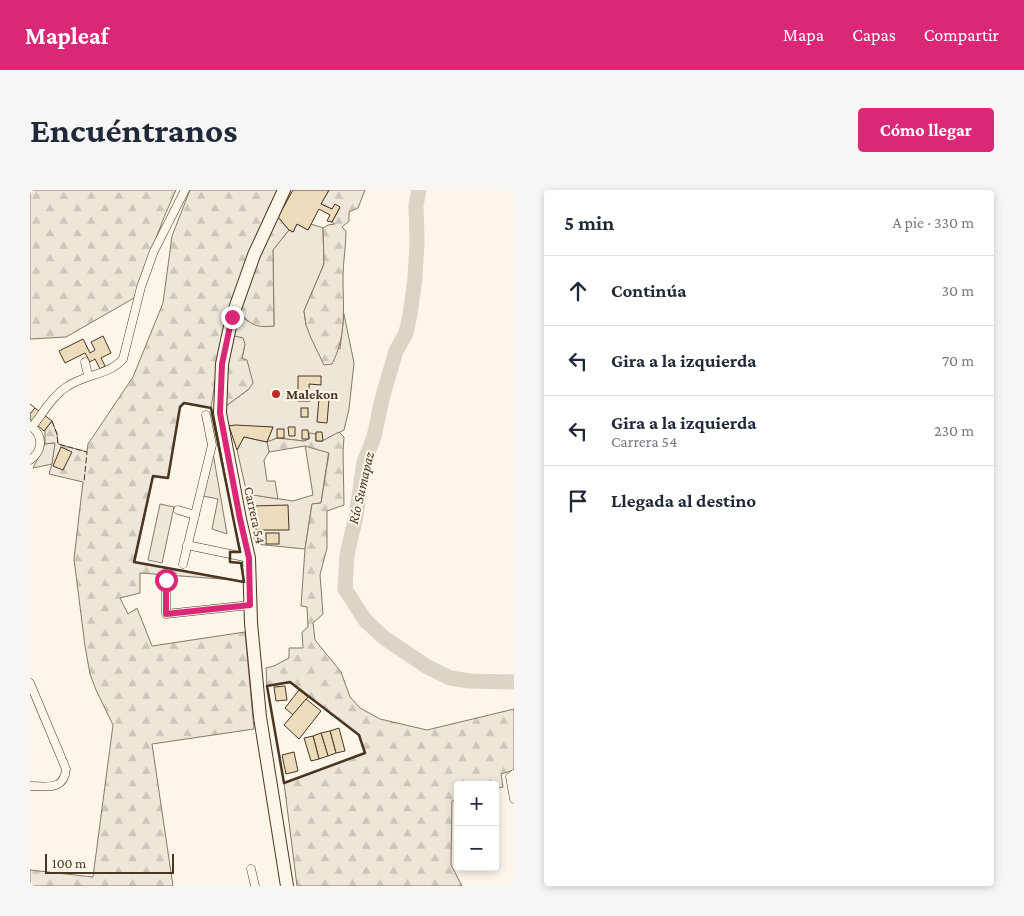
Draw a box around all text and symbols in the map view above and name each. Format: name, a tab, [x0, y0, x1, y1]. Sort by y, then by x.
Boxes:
text: Mapleaf	[25, 22, 108, 49]
text: Mapa	[783, 25, 824, 45]
text: Capas	[852, 25, 896, 45]
text: Compartir	[924, 25, 999, 45]
button: Cómo llegar	[858, 108, 994, 152]
text: Encuéntranos	[30, 111, 237, 150]
text: 5 min	[564, 211, 614, 235]
text: A pie · 330 m	[892, 214, 974, 231]
icon: ahead	[564, 277, 592, 305]
text: Continúa	[611, 280, 687, 301]
text: 30 m	[942, 282, 974, 299]
route end	[221, 306, 244, 329]
icon: left	[564, 347, 592, 375]
text: Gira a la izquierda	[611, 350, 757, 371]
text: 70 m	[942, 352, 974, 369]
place label: Malekon	[286, 386, 338, 402]
marker: Malekon	[270, 388, 282, 400]
text: Gira a la izquierda	[611, 412, 757, 433]
icon: left	[564, 417, 592, 445]
text: 230 m	[934, 422, 974, 439]
text: Carrera 54	[611, 433, 677, 450]
water label: Río Sumapaz	[345, 450, 378, 526]
street label: Carrera 54	[241, 485, 269, 545]
icon: arrive	[564, 487, 592, 515]
text: Llegada al destino	[611, 490, 756, 511]
route start	[155, 569, 178, 592]
map controls	[454, 781, 499, 871]
button: +	[454, 781, 499, 826]
button: −	[454, 826, 499, 871]
scale bar	[45, 851, 174, 874]
text: 100 m	[52, 855, 86, 871]

